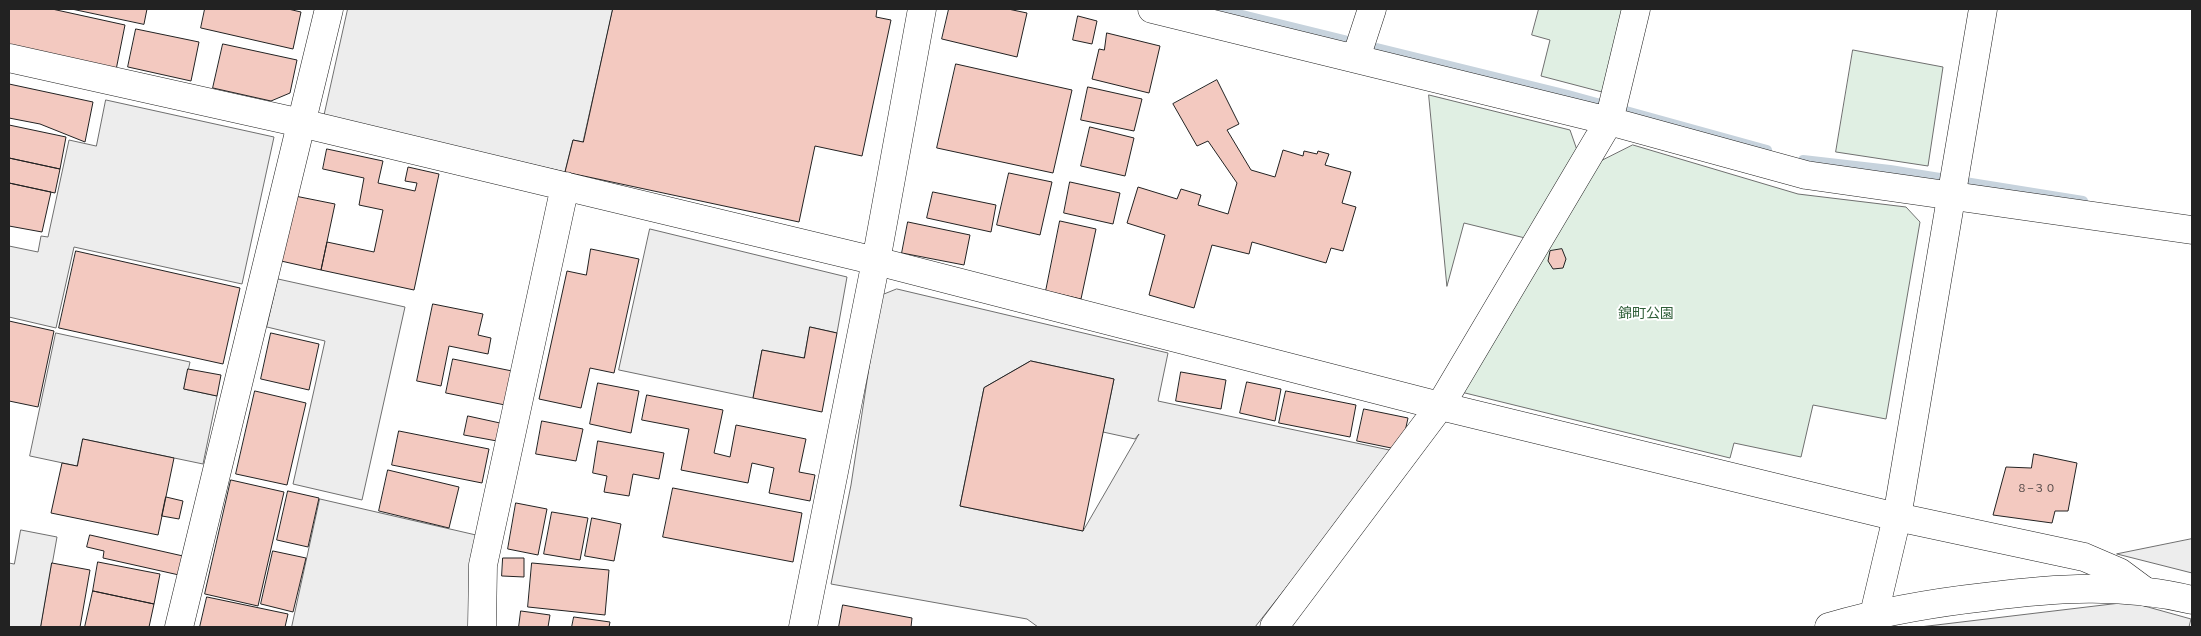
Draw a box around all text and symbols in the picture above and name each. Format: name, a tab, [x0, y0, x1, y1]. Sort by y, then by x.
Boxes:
park label: 錦町公園	[1618, 306, 1674, 322]
house number: ８−３０	[2016, 482, 2056, 496]

